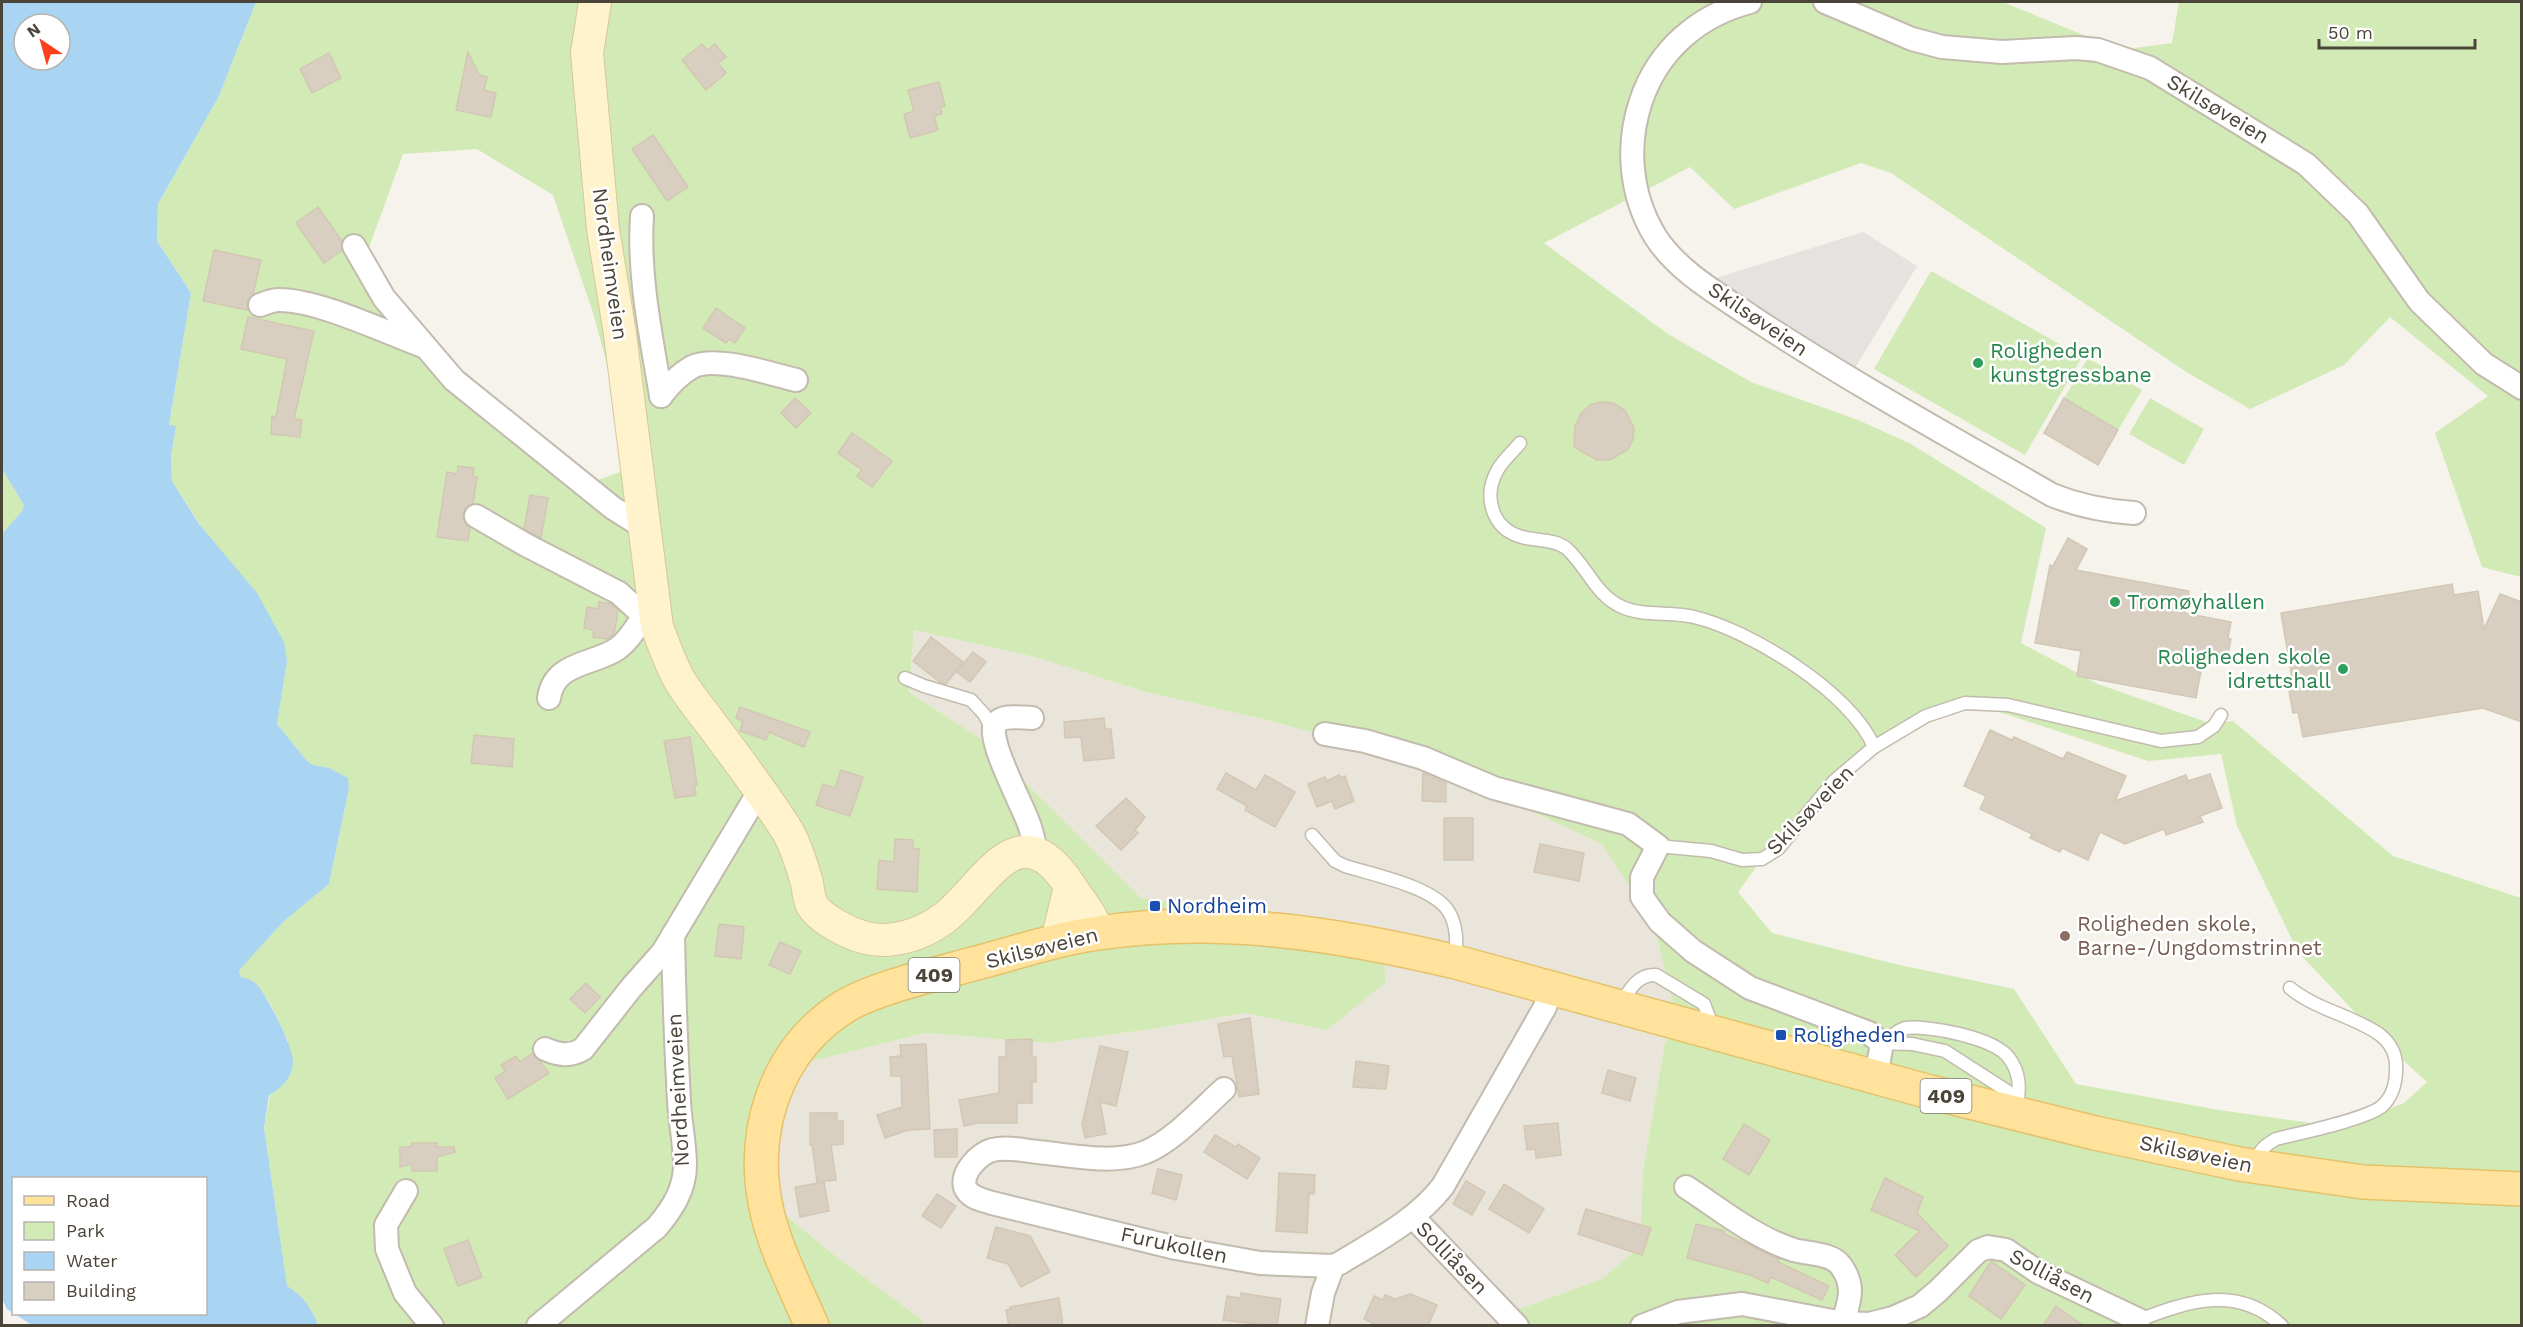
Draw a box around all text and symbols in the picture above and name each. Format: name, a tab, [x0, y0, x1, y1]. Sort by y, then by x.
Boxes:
north arrow	[12, 12, 72, 72]
scale bar	[2319, 12, 2475, 50]
text: N	[23, 19, 44, 41]
text: 50 m	[2328, 22, 2373, 43]
street label: Skilsøveien	[2163, 68, 2274, 149]
street label: Nordheimveien	[587, 186, 634, 342]
street label: Skilsøveien	[1704, 276, 1813, 361]
place label: Roligheden kunstgressbane	[1990, 338, 2152, 387]
marker: Roligheden kunstgressbane	[1971, 356, 1985, 370]
place label: Tromøyhallen	[2127, 589, 2265, 614]
marker: Tromøyhallen	[2108, 595, 2122, 609]
place label: Roligheden skole idrettshall	[2157, 644, 2332, 693]
marker: Roligheden skole idrettshall	[2336, 662, 2350, 676]
street label: Skilsøveien	[1761, 760, 1859, 860]
place label: Nordheim	[1167, 893, 1267, 918]
marker: Nordheim	[1148, 899, 1162, 913]
place label: Roligheden skole, Barne-/Ungdomstrinnet	[2077, 911, 2322, 960]
street label: Skilsøveien	[983, 922, 1101, 974]
marker: Roligheden skole, Barne-/Ungdomstrinnet	[2058, 929, 2072, 943]
road number: 409	[908, 958, 960, 992]
street label: Nordheimveien	[661, 1013, 694, 1167]
place label: Roligheden	[1793, 1022, 1906, 1047]
marker: Roligheden	[1774, 1028, 1788, 1042]
road number: 409	[1920, 1079, 1972, 1113]
street label: Skilsøveien	[2137, 1129, 2255, 1178]
legend	[12, 1177, 207, 1315]
text: Road	[66, 1190, 110, 1211]
street label: Solliåsen	[1411, 1216, 1494, 1300]
text: Park	[66, 1220, 105, 1241]
street label: Furukollen	[1118, 1221, 1230, 1268]
street label: Solliåsen	[2005, 1243, 2099, 1308]
text: Water	[66, 1250, 118, 1271]
text: Building	[66, 1280, 136, 1301]

